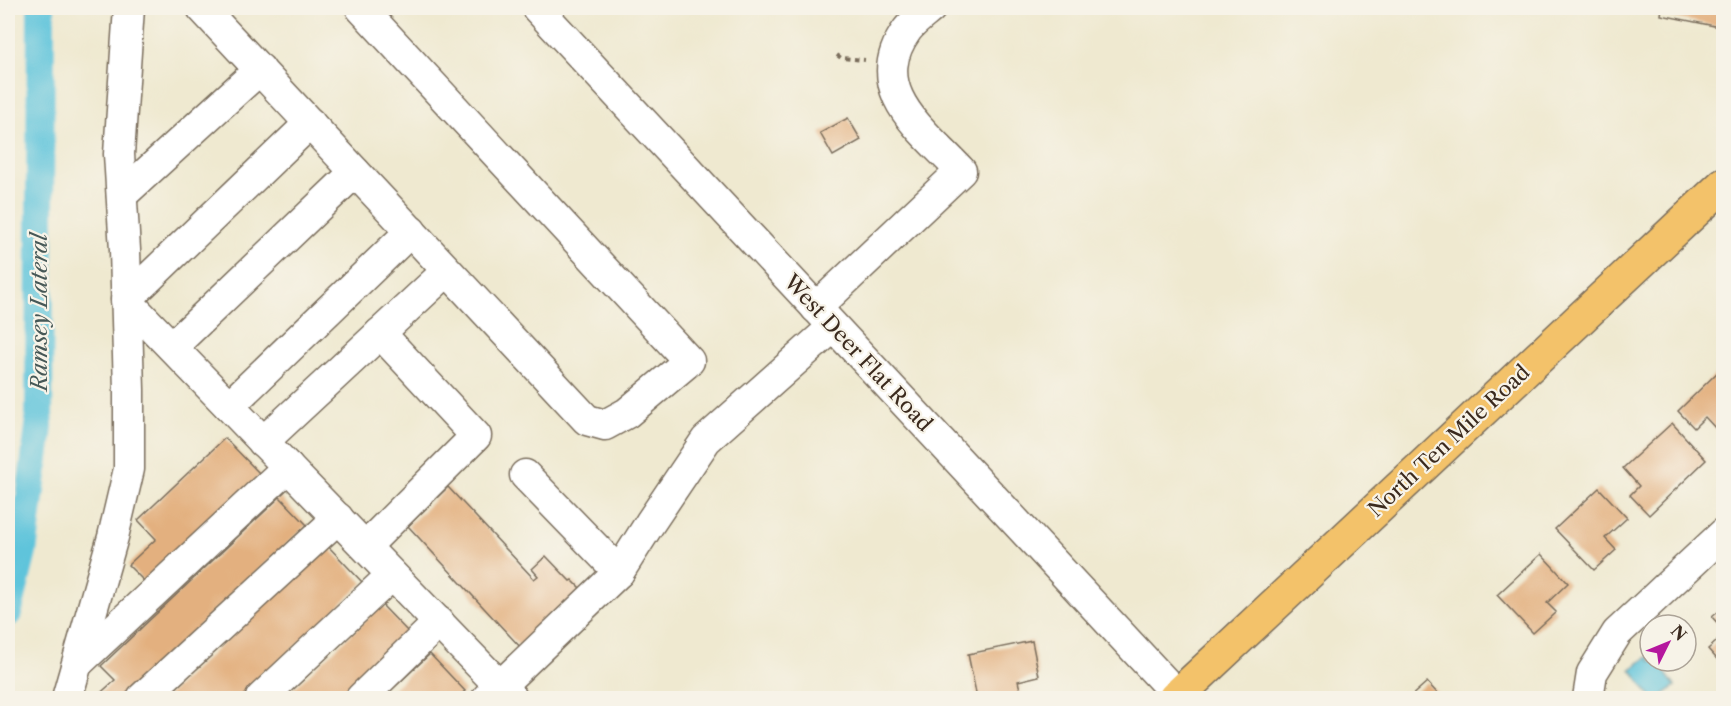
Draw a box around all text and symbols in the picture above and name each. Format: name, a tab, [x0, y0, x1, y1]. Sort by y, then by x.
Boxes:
water label: Ramsey Lateral	[26, 230, 53, 393]
street label: West Deer Flat Road	[778, 268, 938, 436]
street label: North Ten Mile Road	[1363, 359, 1535, 522]
north arrow	[1638, 613, 1698, 673]
text: N	[1667, 621, 1691, 645]

